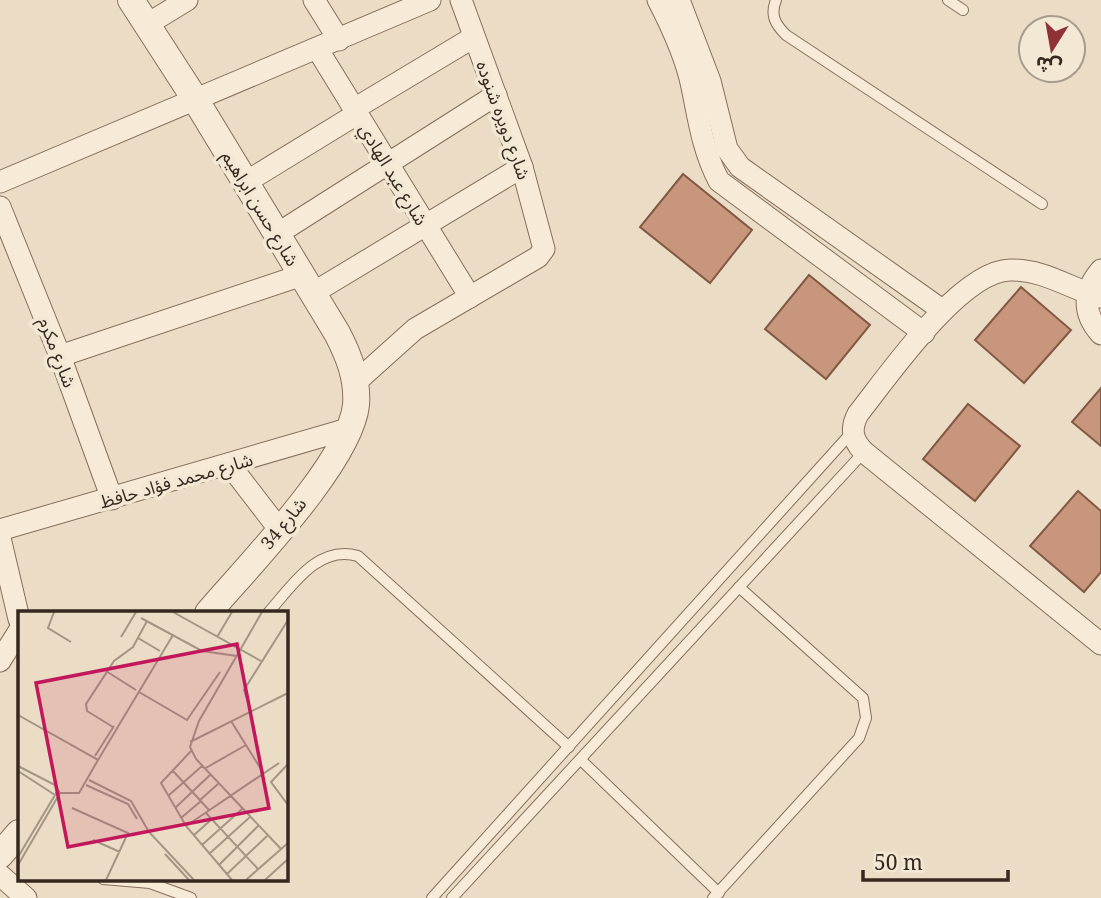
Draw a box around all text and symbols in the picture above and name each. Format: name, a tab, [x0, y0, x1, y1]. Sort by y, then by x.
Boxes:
north arrow	[1017, 14, 1087, 84]
text: ش	[1033, 50, 1064, 81]
street label: شارع دويره شنوده	[469, 57, 537, 184]
street label: شارع عبد الهادي	[352, 119, 434, 231]
street label: شارع حسن ابراهيم	[214, 146, 305, 272]
street label: شارع مكرم	[31, 313, 82, 392]
street label: شارع محمد فؤاد حافظ	[97, 447, 256, 516]
street label: شارع 34	[255, 492, 314, 556]
inset map	[18, 611, 287, 880]
scale bar	[863, 838, 1008, 882]
text: 50 m	[874, 848, 923, 876]

